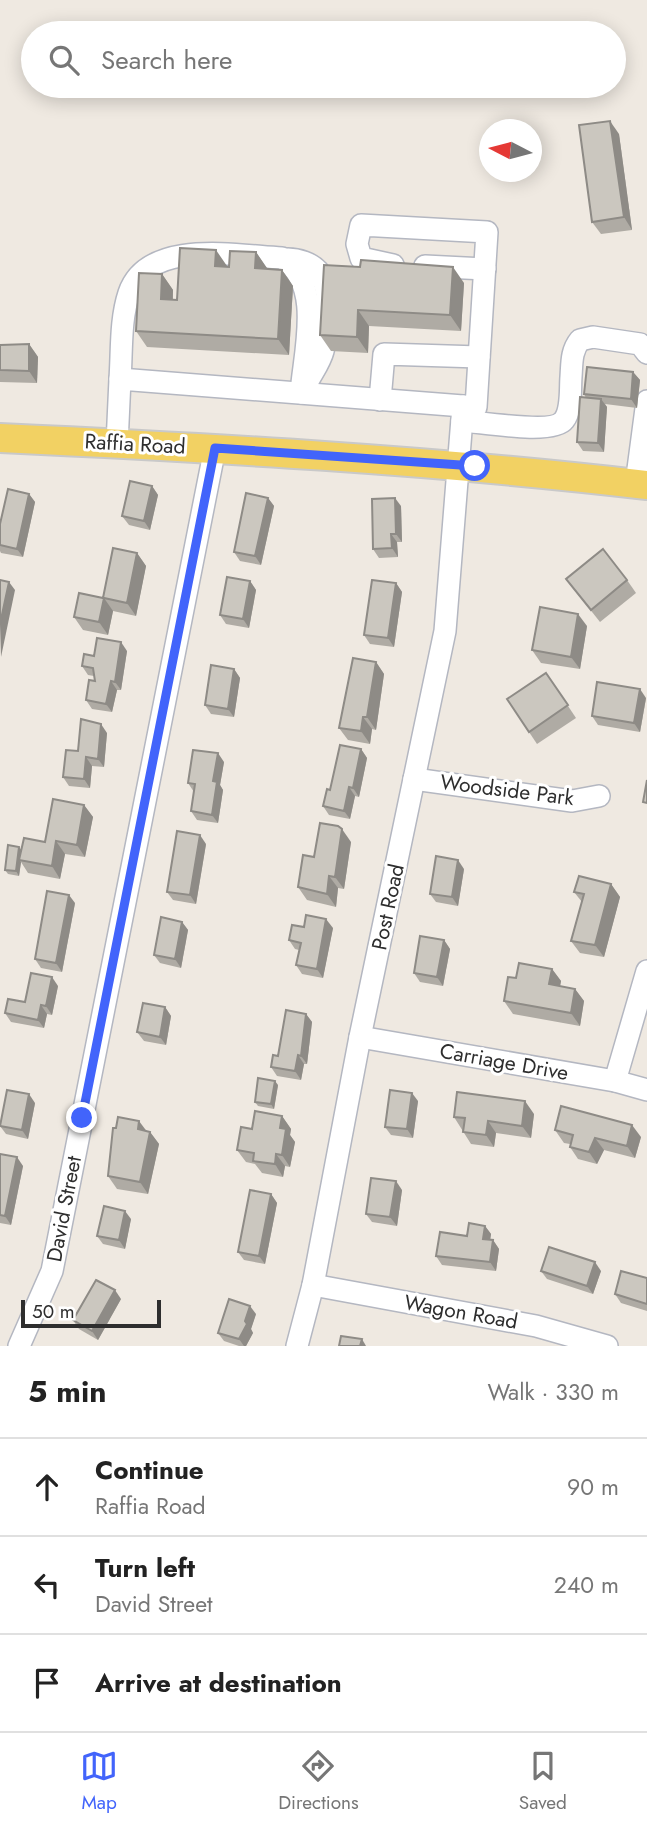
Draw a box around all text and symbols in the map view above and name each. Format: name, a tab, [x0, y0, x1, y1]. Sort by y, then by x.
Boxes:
search box	[21, 21, 626, 98]
icon: search	[45, 41, 83, 79]
text: Search here	[101, 41, 233, 79]
north arrow	[479, 119, 542, 182]
street label: Raffia Road	[84, 426, 186, 462]
route start	[459, 450, 490, 481]
street label: Woodside Park	[438, 767, 576, 813]
street label: Post Road	[364, 861, 412, 953]
street label: Carriage Drive	[437, 1036, 571, 1088]
route end	[66, 1102, 97, 1133]
street label: David Street	[39, 1153, 89, 1265]
street label: Wagon Road	[402, 1287, 520, 1337]
scale bar	[21, 1297, 161, 1329]
text: 50 m	[32, 1298, 75, 1325]
text: 5 min	[28, 1370, 106, 1413]
text: Walk · 330 m	[488, 1375, 619, 1409]
text: Continue	[95, 1451, 204, 1489]
icon: ahead	[28, 1468, 66, 1506]
text: 90 m	[567, 1470, 619, 1504]
text: Raffia Road	[95, 1489, 206, 1523]
text: Turn left	[95, 1549, 195, 1587]
icon: left	[28, 1566, 66, 1604]
text: 240 m	[554, 1568, 619, 1602]
text: David Street	[95, 1587, 213, 1621]
icon: arrive	[28, 1664, 66, 1702]
text: Arrive at destination	[95, 1664, 342, 1702]
tab: Map	[80, 1747, 118, 1816]
tab: Directions	[278, 1747, 359, 1816]
tab: Saved	[519, 1747, 567, 1816]

